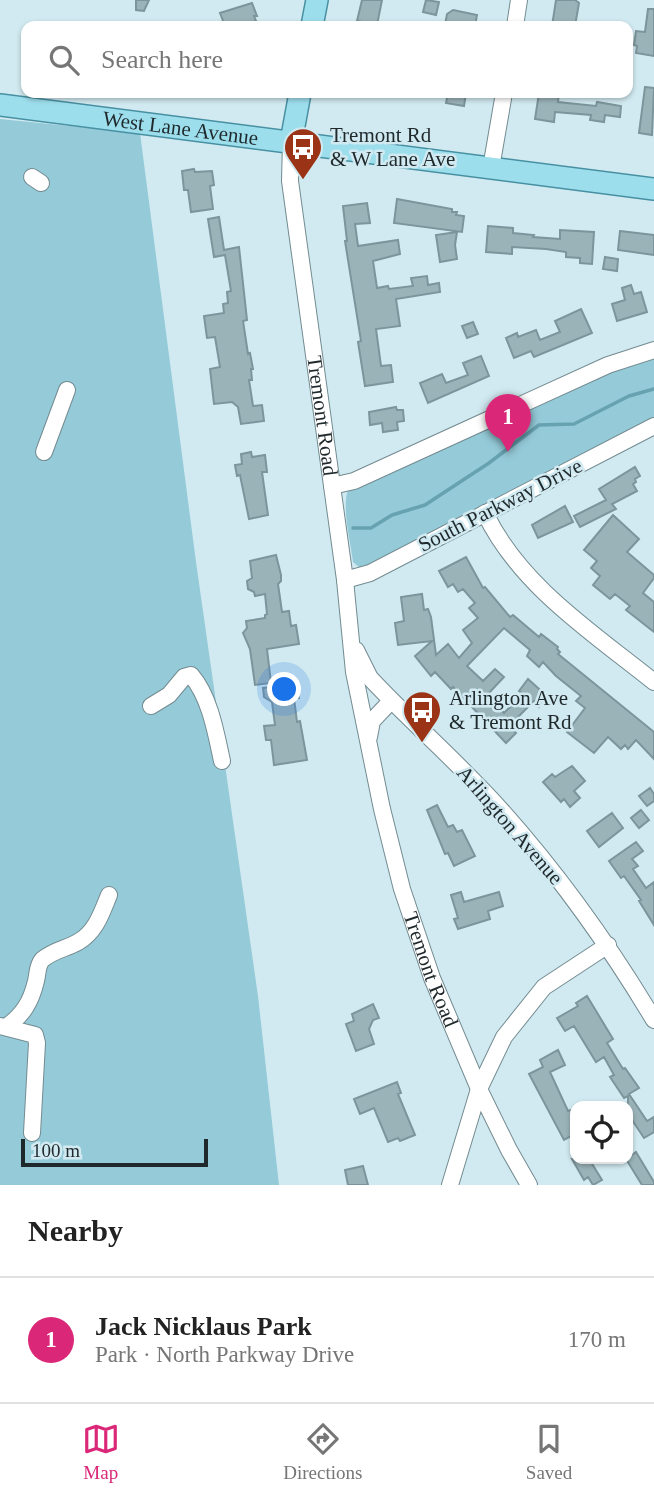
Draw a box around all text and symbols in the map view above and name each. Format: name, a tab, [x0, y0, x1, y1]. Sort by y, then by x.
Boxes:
search box	[21, 21, 633, 98]
icon: search	[45, 41, 83, 79]
text: Search here	[101, 45, 223, 74]
street label: West Lane Avenue	[101, 106, 260, 150]
place label: Tremont Rd & W Lane Ave	[330, 123, 455, 171]
bus stop icon: Tremont Rd & W Lane Ave	[282, 126, 324, 181]
street label: Tremont Road	[302, 354, 343, 478]
pin: 1	[485, 394, 531, 452]
street label: South Parkway Drive	[414, 453, 586, 557]
your location	[267, 672, 301, 706]
place label: Arlington Ave & Tremont Rd	[449, 686, 572, 734]
bus stop icon: Arlington Ave & Tremont Rd	[401, 689, 443, 744]
street label: Arlington Avenue	[452, 761, 568, 889]
street label: Tremont Road	[399, 909, 464, 1031]
map controls	[570, 1101, 633, 1164]
button: locate	[570, 1101, 633, 1164]
scale bar	[21, 1136, 208, 1168]
text: 100 m	[32, 1140, 80, 1161]
text: Nearby	[28, 1214, 123, 1247]
text: Jack Nicklaus Park	[95, 1312, 312, 1341]
text: 1	[45, 1327, 57, 1352]
text: 170 m	[568, 1327, 626, 1352]
text: Park · North Parkway Drive	[95, 1342, 354, 1367]
tab: Map	[82, 1420, 120, 1484]
tab: Directions	[283, 1420, 362, 1484]
tab: Saved	[526, 1420, 572, 1484]

